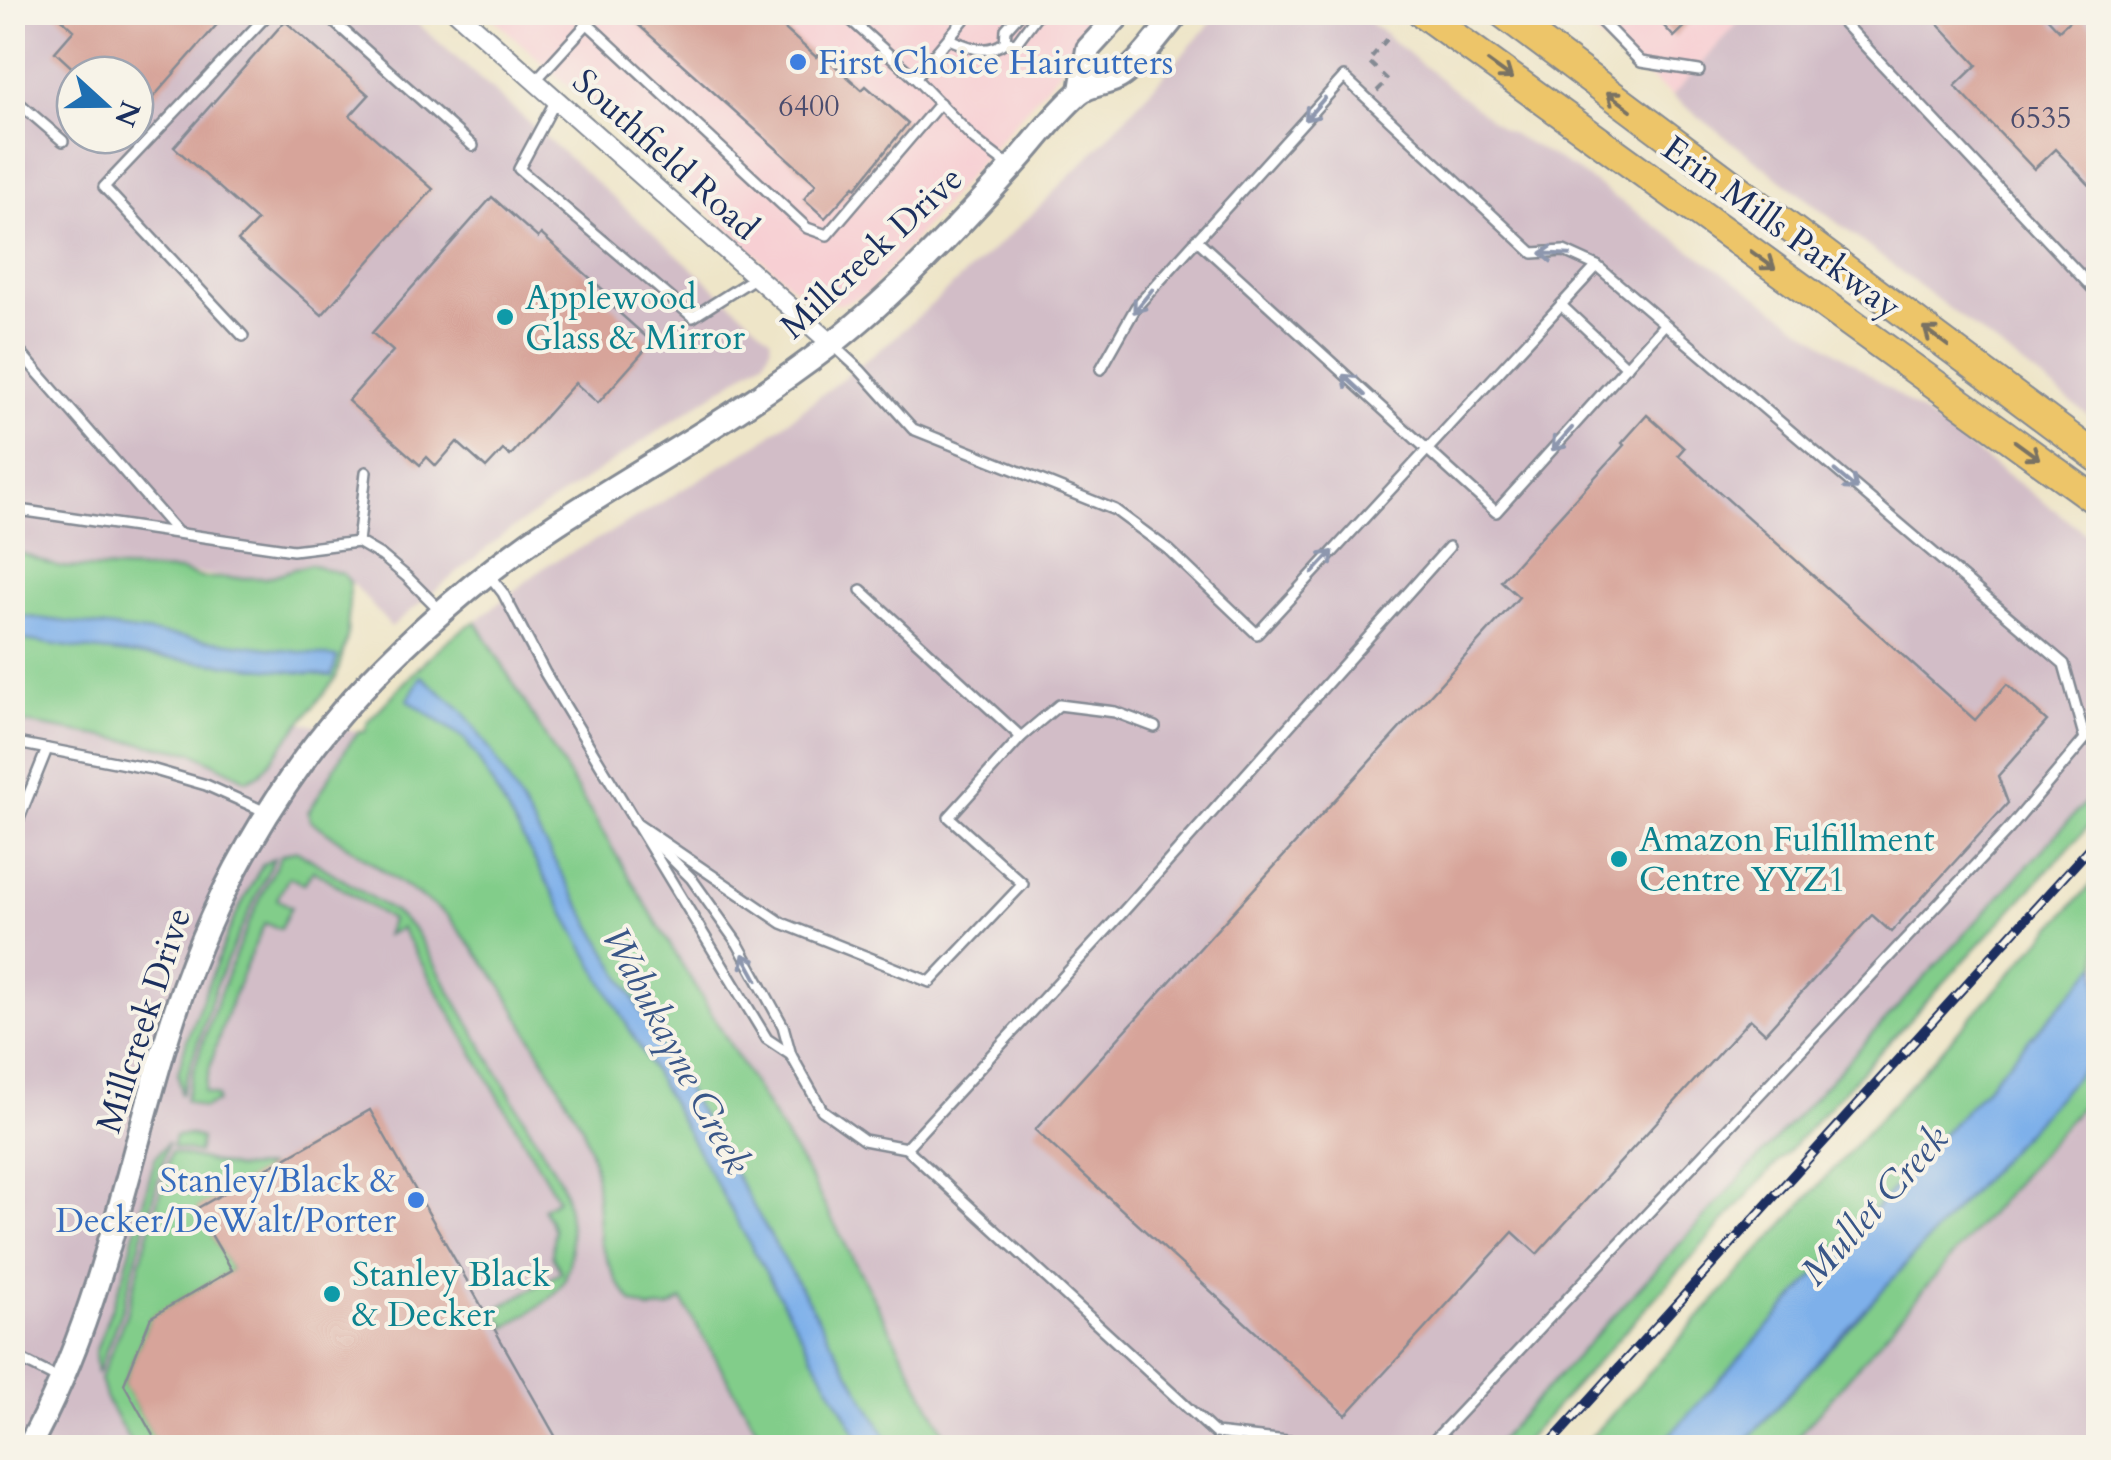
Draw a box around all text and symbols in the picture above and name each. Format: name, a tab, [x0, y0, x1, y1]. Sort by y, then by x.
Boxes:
place label: First Choice Haircutters	[818, 39, 1173, 87]
marker: First Choice Haircutters	[787, 51, 809, 73]
north arrow	[55, 55, 155, 155]
street label: Southfield Road	[562, 58, 769, 252]
one-way arrow	[1486, 59, 1513, 80]
house number: 6400	[778, 86, 840, 127]
one-way arrow	[1606, 90, 1633, 111]
text: N	[105, 95, 149, 132]
one-way arrow	[1305, 96, 1327, 122]
house number: 6535	[2010, 98, 2072, 139]
street label: Erin Mills Parkway	[1652, 125, 1911, 331]
street label: Millcreek Drive	[770, 155, 974, 350]
one-way arrow	[1539, 244, 1572, 263]
one-way arrow	[1749, 249, 1776, 270]
place label: Applewood Glass & Mirror	[525, 274, 745, 362]
one-way arrow	[1132, 287, 1154, 313]
marker: Applewood Glass & Mirror	[494, 306, 516, 328]
one-way arrow	[1923, 327, 1950, 348]
one-way arrow	[1342, 373, 1367, 396]
one-way arrow	[1550, 426, 1573, 451]
one-way arrow	[2013, 440, 2040, 461]
one-way arrow	[1833, 469, 1859, 491]
one-way arrow	[1312, 550, 1335, 575]
place label: Amazon Fulfillment Centre YYZ1	[1639, 816, 1934, 904]
marker: Amazon Fulfillment Centre YYZ1	[1608, 848, 1630, 870]
street label: Millcreek Drive	[85, 902, 203, 1139]
water label: Wabukayne Creek	[589, 918, 763, 1183]
one-way arrow	[740, 953, 760, 982]
water label: Mullet Creek	[1789, 1114, 1961, 1297]
place label: Stanley/Black & Decker/DeWalt/Porter	[55, 1157, 396, 1245]
marker: Stanley/Black & Decker/DeWalt/Porter	[405, 1189, 427, 1211]
place label: Stanley Black & Decker	[352, 1251, 551, 1339]
marker: Stanley Black & Decker	[321, 1283, 343, 1305]

